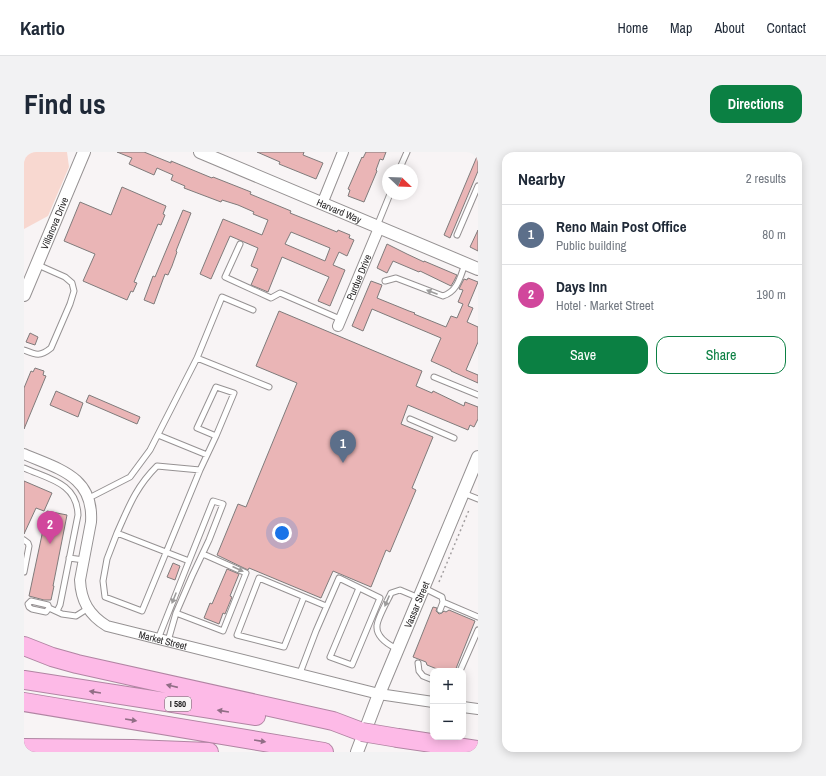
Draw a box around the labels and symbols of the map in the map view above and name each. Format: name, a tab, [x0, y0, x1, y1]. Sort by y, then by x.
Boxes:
north arrow	[382, 164, 418, 200]
street label: Villanova Drive	[37, 195, 71, 251]
street label: Harvard Way	[315, 195, 364, 226]
street label: Purdue Drive	[343, 252, 374, 302]
one-way arrow	[426, 288, 438, 294]
pin: 1	[330, 430, 356, 463]
pin: 2	[37, 511, 63, 544]
your location	[272, 523, 292, 543]
one-way arrow	[233, 567, 245, 573]
street label: Vassar Street	[401, 579, 432, 630]
one-way arrow	[171, 592, 177, 604]
one-way arrow	[384, 595, 390, 607]
street label: Market Street	[137, 628, 189, 652]
one-way arrow	[166, 682, 178, 688]
one-way arrow	[89, 688, 101, 694]
road number: I 580	[165, 697, 191, 711]
one-way arrow	[217, 708, 230, 714]
one-way arrow	[125, 717, 138, 723]
one-way arrow	[254, 738, 266, 744]

